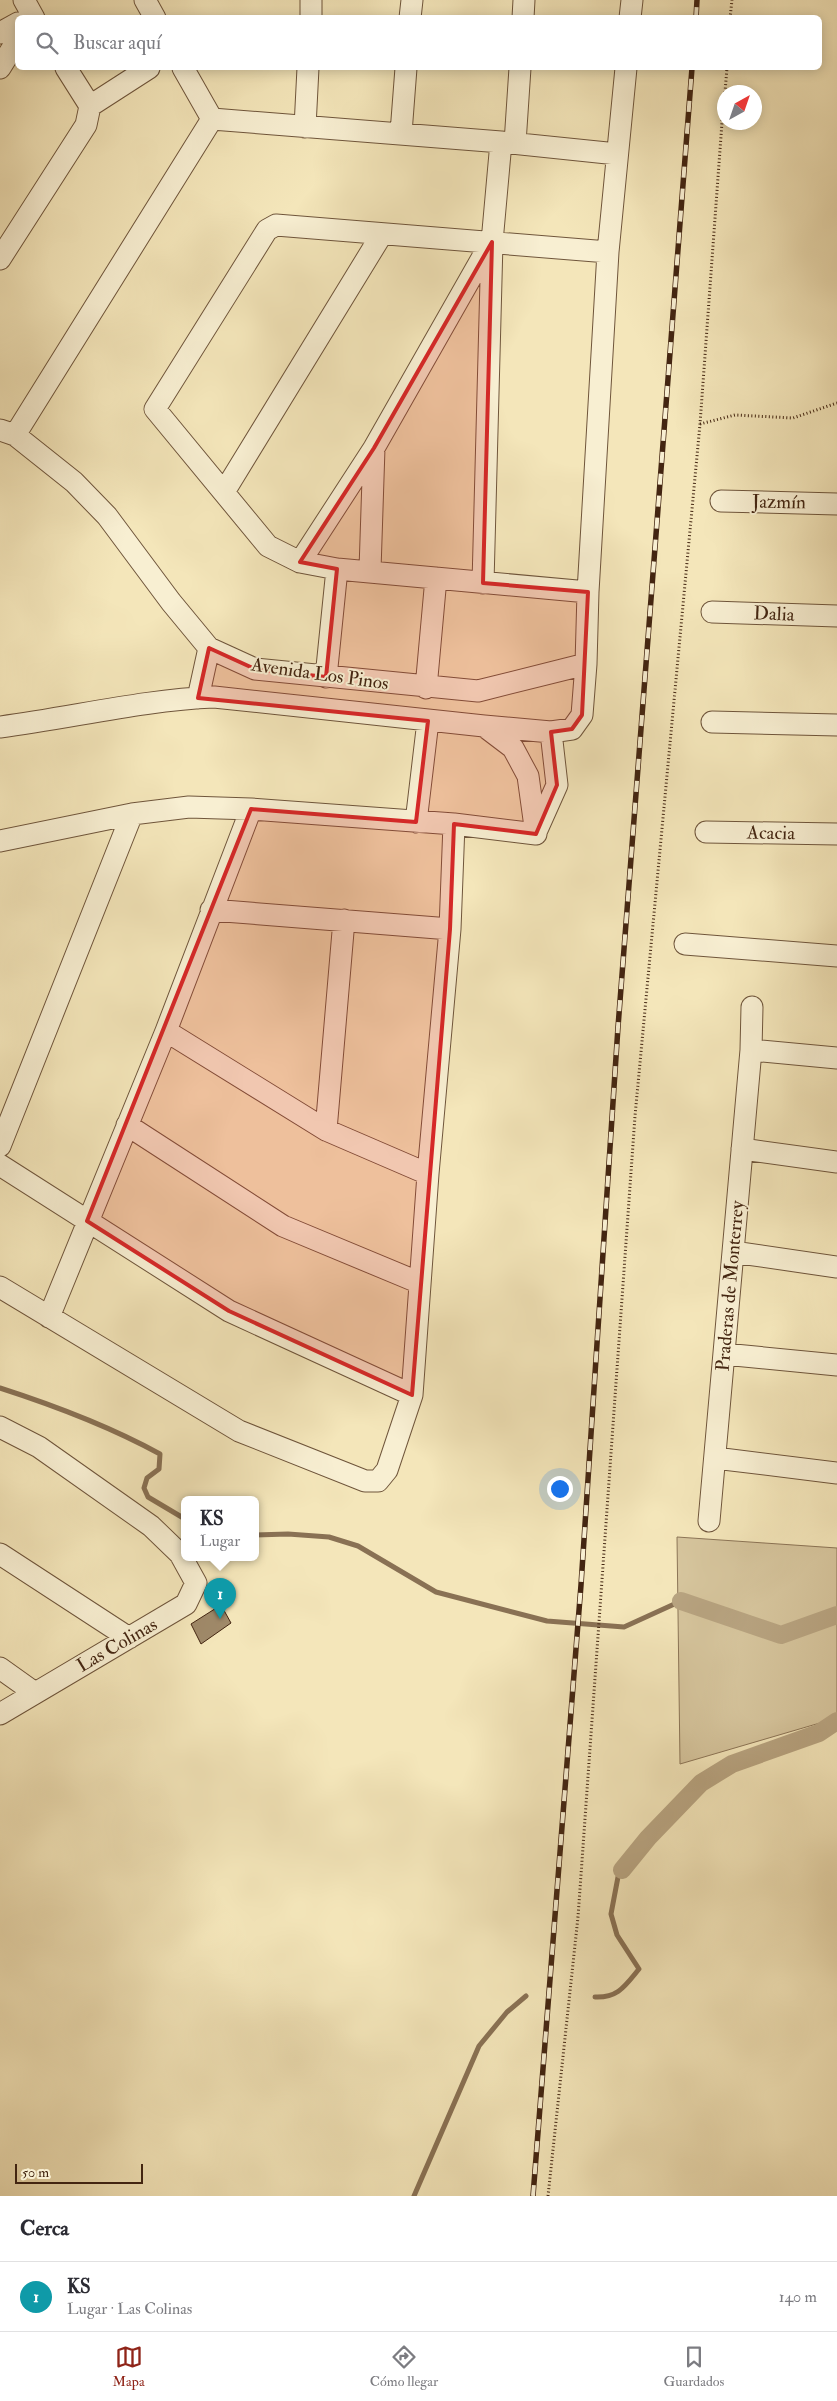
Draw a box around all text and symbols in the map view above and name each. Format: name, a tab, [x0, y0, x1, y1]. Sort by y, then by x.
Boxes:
search box	[15, 15, 822, 70]
icon: search	[33, 29, 61, 57]
text: Buscar aquí	[73, 31, 161, 55]
north arrow	[717, 85, 762, 130]
street label: Jazmín	[751, 490, 806, 514]
street label: Dalia	[753, 601, 795, 627]
street label: Avenida Los Pinos	[249, 652, 390, 696]
street label: Acacia	[746, 821, 795, 845]
street label: Praderas de Monterrey	[711, 1199, 749, 1372]
your location	[547, 1476, 573, 1502]
popup	[181, 1496, 259, 1561]
text: KS	[200, 1507, 224, 1531]
text: Lugar	[200, 1531, 240, 1551]
pin: 1	[204, 1578, 236, 1619]
street label: Las Colinas	[72, 1612, 162, 1678]
scale bar	[15, 2161, 142, 2184]
text: 50 m	[22, 2164, 49, 2181]
text: Cerca	[20, 2215, 69, 2242]
text: KS	[67, 2275, 91, 2299]
text: 1	[33, 2287, 39, 2307]
text: 140 m	[779, 2287, 817, 2307]
text: Lugar · Las Colinas	[67, 2299, 192, 2319]
tab: Mapa	[113, 2343, 145, 2390]
tab: Cómo llegar	[370, 2343, 438, 2390]
tab: Guardados	[663, 2343, 724, 2390]

